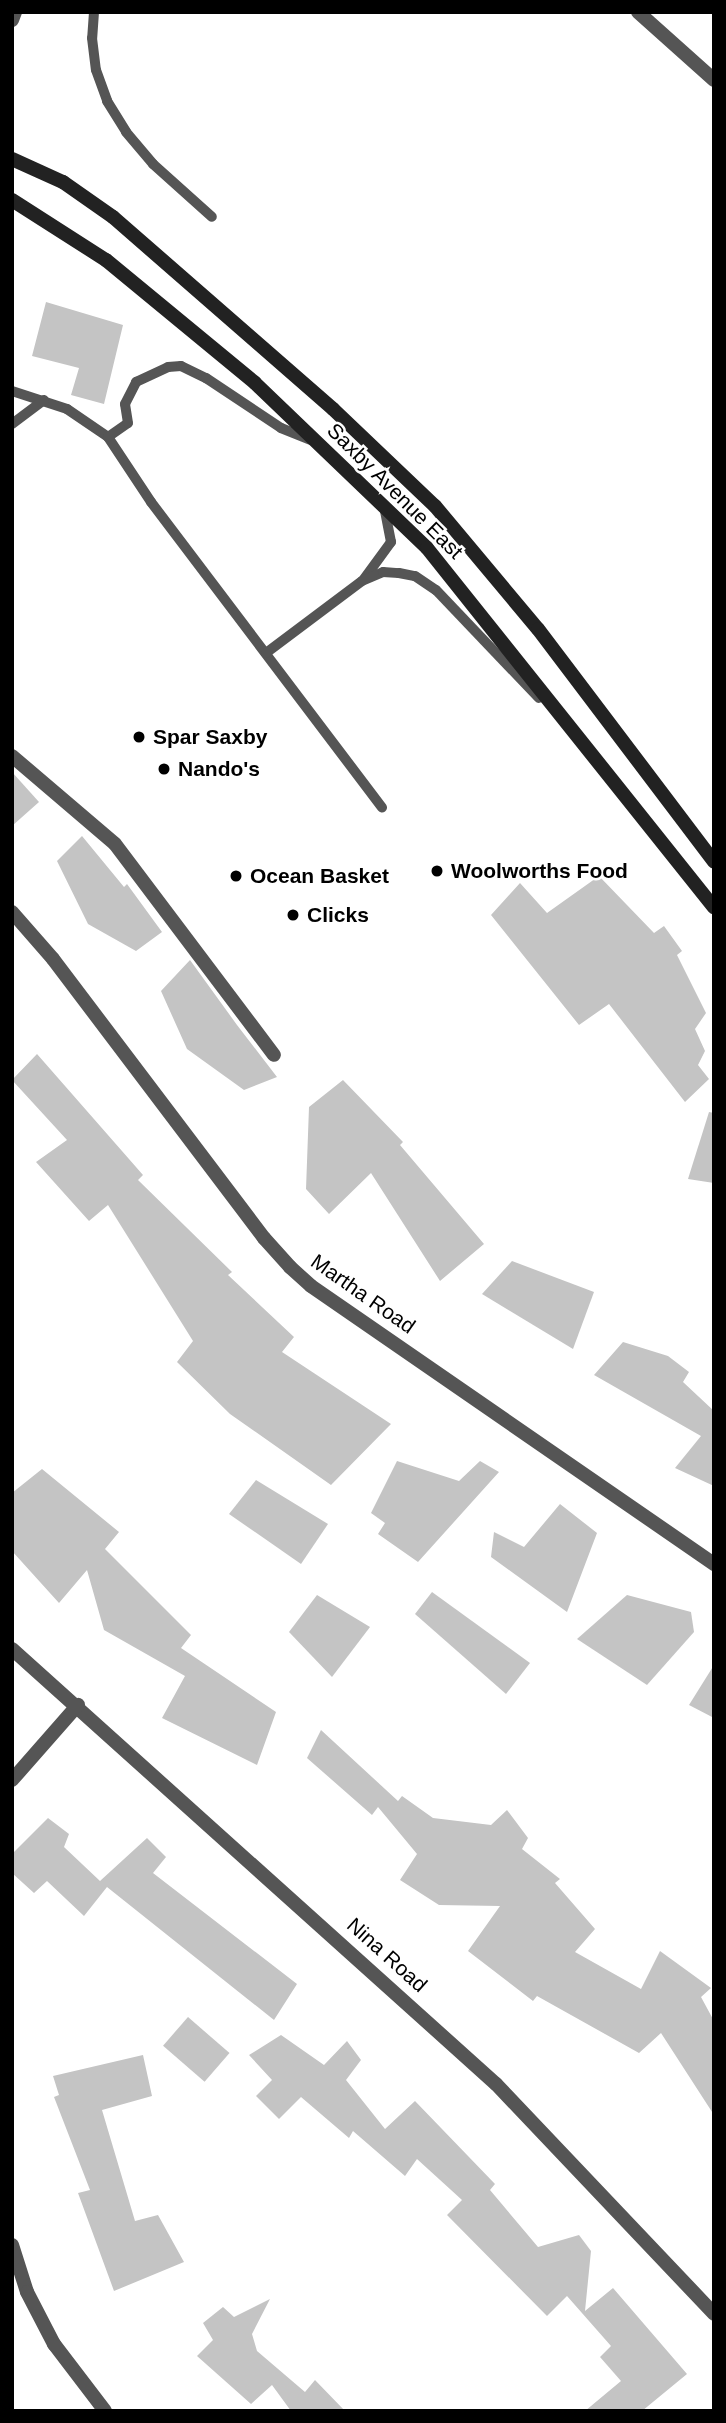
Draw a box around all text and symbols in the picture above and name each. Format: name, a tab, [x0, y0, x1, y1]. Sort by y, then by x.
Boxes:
street label: Saxby Avenue East	[321, 417, 469, 565]
place label: Spar Saxby	[153, 724, 267, 750]
marker: Spar Saxby	[131, 729, 147, 745]
place label: Nando's	[178, 756, 260, 782]
marker: Nando's	[156, 761, 172, 777]
place label: Woolworths Food	[451, 858, 628, 884]
place label: Ocean Basket	[250, 863, 389, 889]
marker: Woolworths Food	[429, 863, 445, 879]
marker: Ocean Basket	[228, 868, 244, 884]
place label: Clicks	[307, 902, 369, 928]
marker: Clicks	[285, 907, 301, 923]
street label: Martha Road	[306, 1249, 420, 1339]
street label: Nina Road	[342, 1912, 432, 1998]

